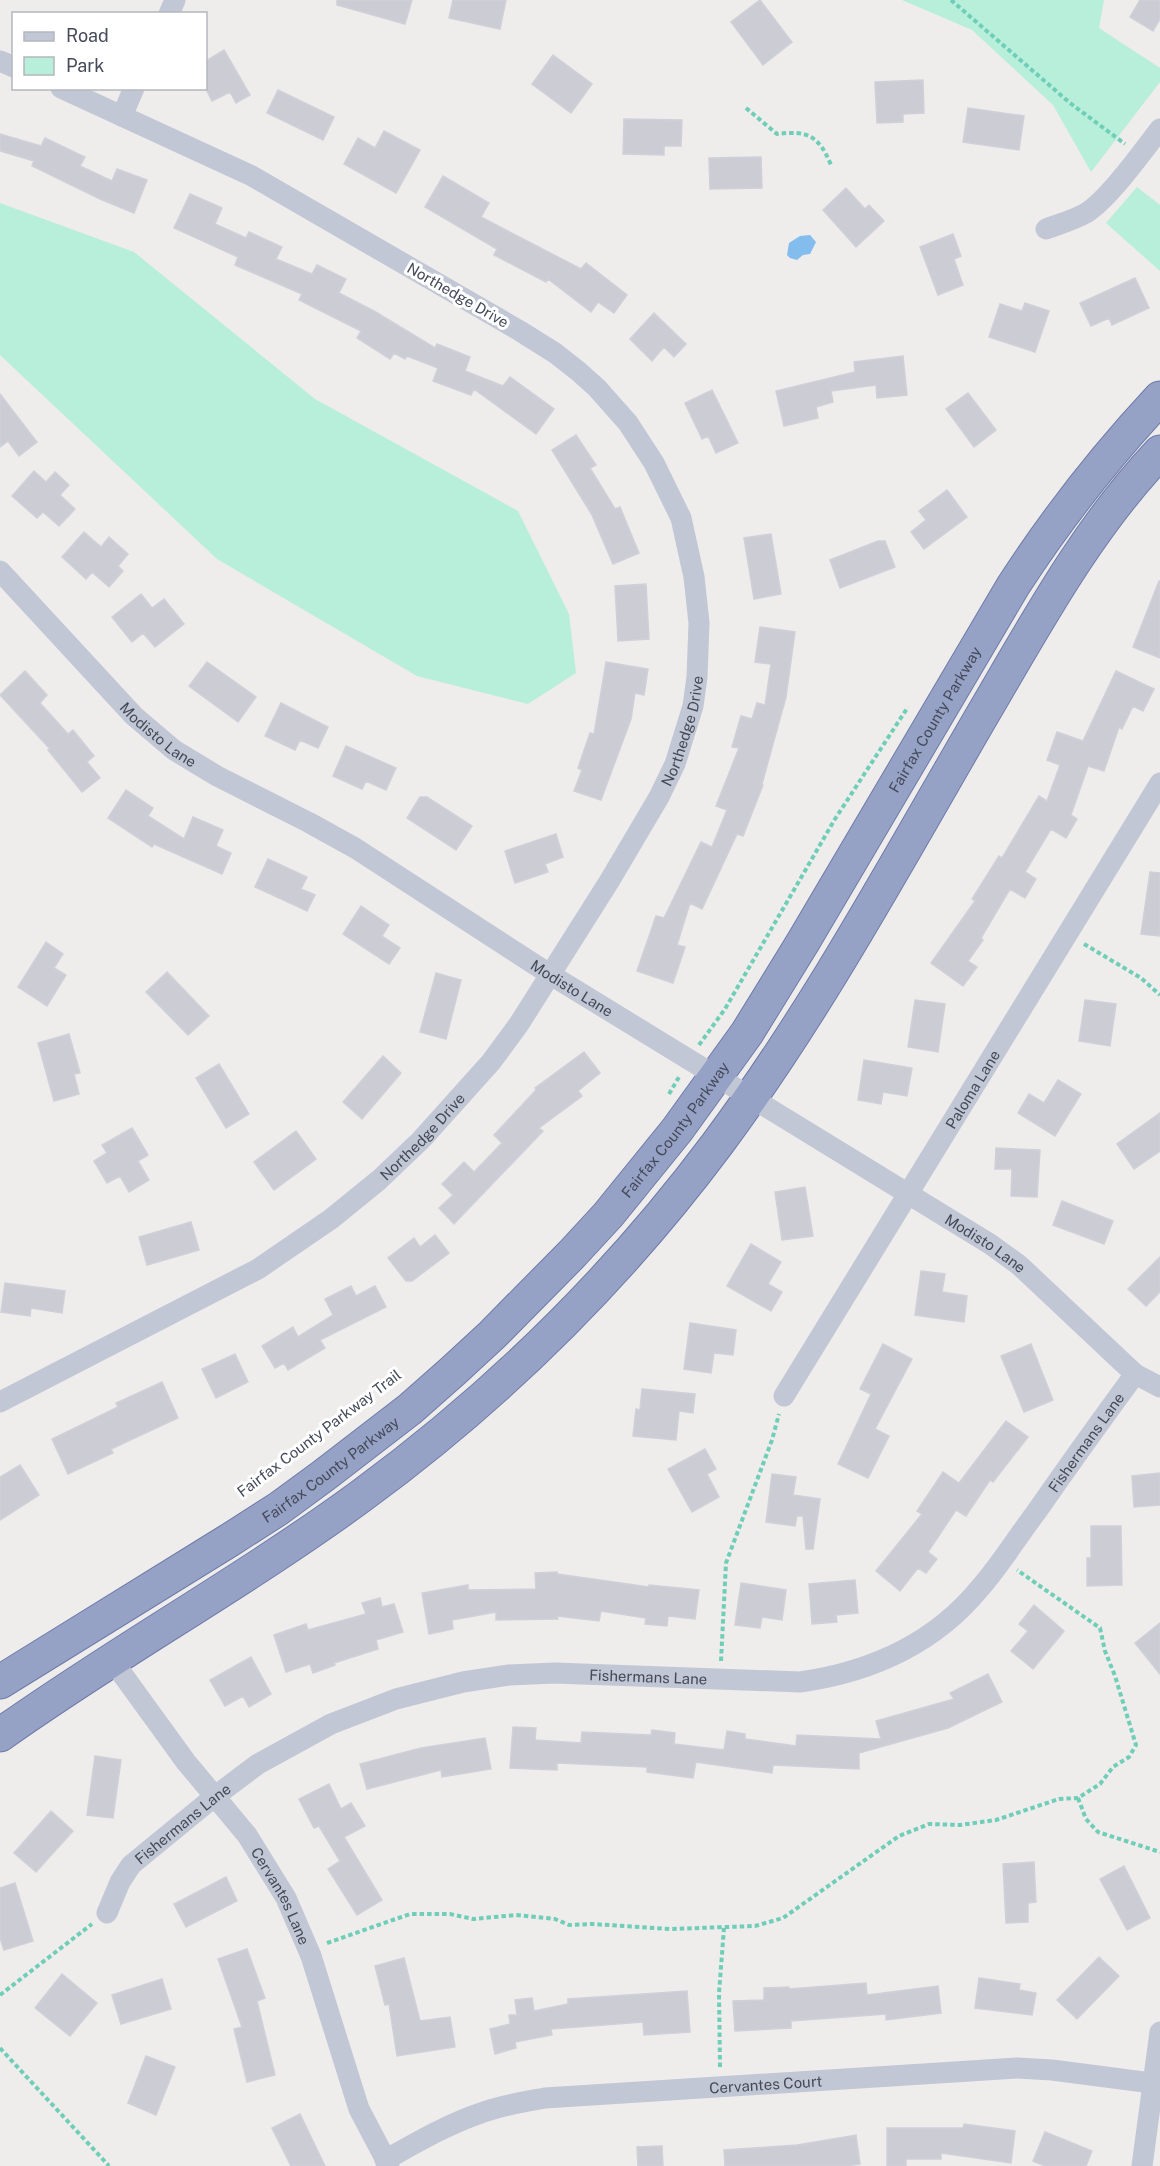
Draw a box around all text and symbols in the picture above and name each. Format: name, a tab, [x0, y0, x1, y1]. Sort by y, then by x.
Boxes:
legend	[12, 12, 207, 90]
text: Road	[66, 25, 109, 46]
text: Park	[66, 55, 104, 76]
street label: Northedge Drive	[404, 259, 512, 331]
street label: Fairfax County Parkway	[885, 643, 984, 795]
street label: Northedge Drive	[657, 675, 706, 789]
street label: Modisto Lane	[117, 698, 200, 770]
street label: Modisto Lane	[528, 956, 616, 1020]
street label: Paloma Lane	[942, 1047, 1003, 1132]
street label: Fairfax County Parkway	[617, 1058, 732, 1201]
street label: Northedge Drive	[376, 1089, 468, 1183]
street label: Modisto Lane	[942, 1210, 1030, 1276]
street label: Fairfax County Parkway Trail	[233, 1365, 405, 1501]
street label: Fishermans Lane	[1044, 1389, 1127, 1495]
street label: Fairfax County Parkway	[258, 1411, 402, 1525]
street label: Fishermans Lane	[589, 1666, 708, 1687]
street label: Fishermans Lane	[131, 1779, 233, 1867]
street label: Cervantes Lane	[248, 1844, 314, 1947]
street label: Cervantes Court	[709, 2072, 823, 2096]

